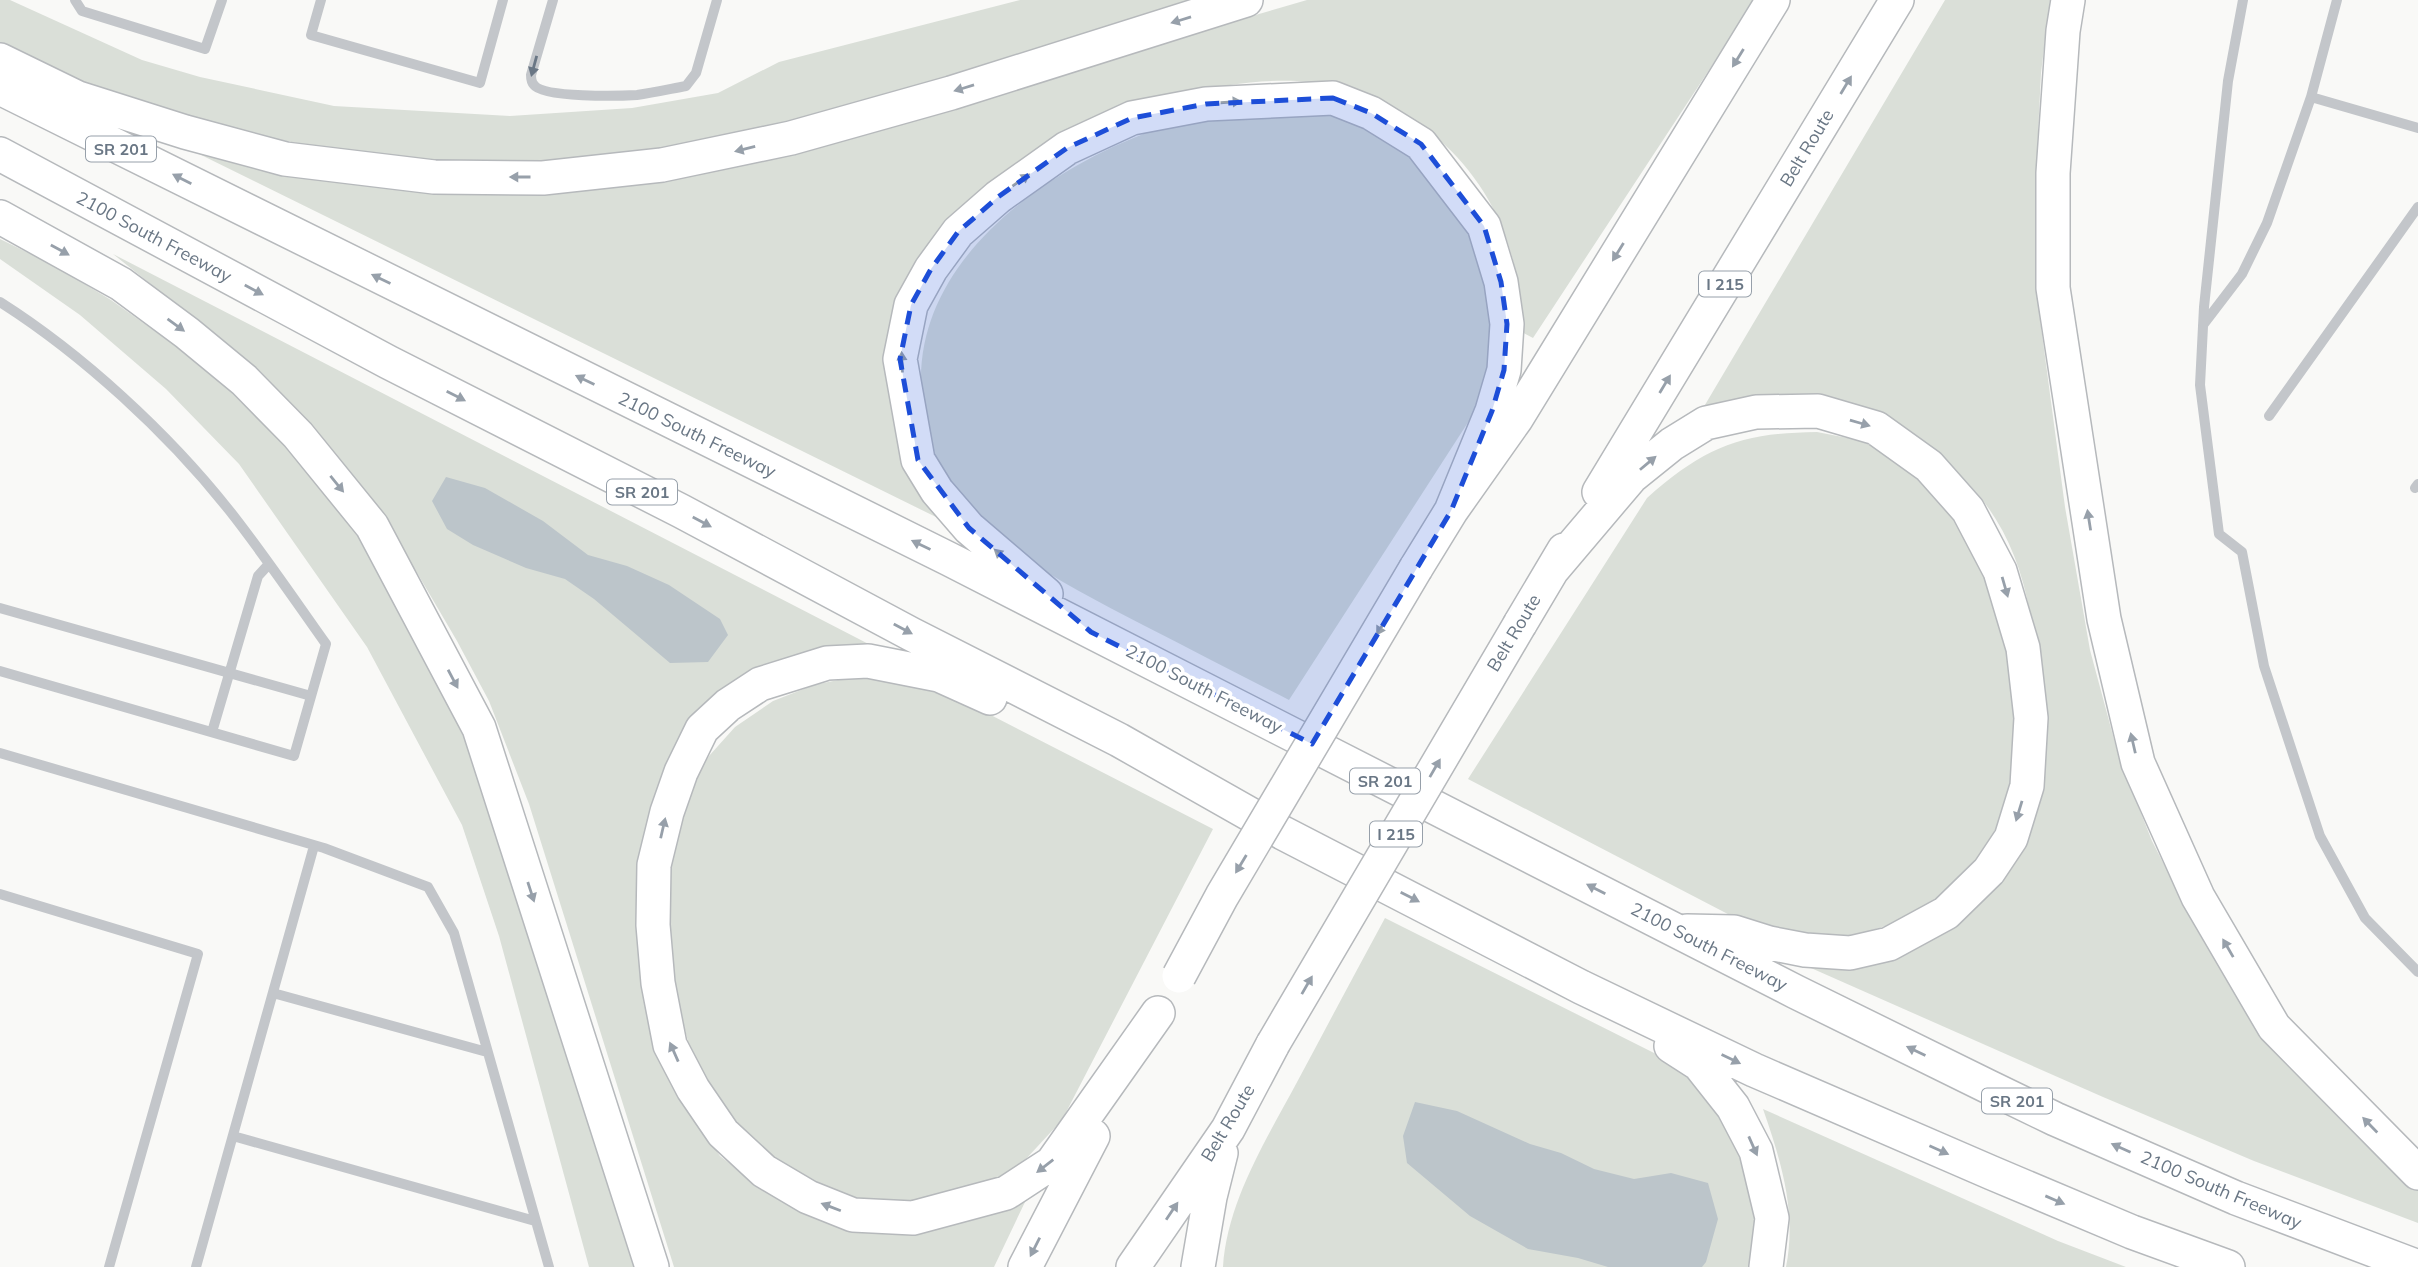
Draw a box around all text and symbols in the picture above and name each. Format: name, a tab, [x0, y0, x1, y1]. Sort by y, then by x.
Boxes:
one-way arrow	[1170, 16, 1191, 26]
one-way arrow	[1731, 49, 1744, 68]
one-way arrow	[529, 55, 539, 76]
one-way arrow	[1839, 75, 1852, 94]
one-way arrow	[953, 84, 974, 94]
one-way arrow	[1220, 97, 1242, 108]
street label: Belt Route	[1775, 105, 1839, 191]
road number: SR 201	[86, 136, 156, 162]
one-way arrow	[734, 144, 756, 155]
one-way arrow	[508, 171, 530, 183]
one-way arrow	[1012, 173, 1030, 187]
one-way arrow	[172, 174, 192, 185]
street label: 2100 South Freeway	[73, 186, 236, 287]
one-way arrow	[1612, 242, 1625, 262]
one-way arrow	[50, 244, 70, 256]
road number: I 215	[1699, 272, 1751, 296]
one-way arrow	[371, 273, 391, 284]
one-way arrow	[245, 284, 264, 296]
one-way arrow	[167, 317, 185, 331]
one-way arrow	[897, 351, 908, 373]
one-way arrow	[575, 374, 595, 385]
one-way arrow	[1658, 375, 1671, 394]
street label: 2100 South Freeway	[614, 386, 780, 483]
one-way arrow	[446, 390, 466, 402]
one-way arrow	[1849, 418, 1870, 428]
one-way arrow	[1639, 456, 1657, 471]
one-way arrow	[330, 474, 345, 492]
road number: SR 201	[607, 480, 677, 505]
one-way arrow	[2083, 509, 2094, 531]
one-way arrow	[692, 516, 712, 528]
one-way arrow	[911, 540, 931, 551]
one-way arrow	[993, 549, 1010, 564]
one-way arrow	[2000, 577, 2011, 599]
street label: Belt Route	[1482, 590, 1546, 676]
one-way arrow	[1375, 617, 1388, 636]
one-way arrow	[893, 623, 913, 635]
street label: 2100 South Freeway	[1122, 639, 1287, 738]
one-way arrow	[447, 669, 458, 689]
one-way arrow	[2127, 731, 2138, 753]
one-way arrow	[1429, 758, 1441, 777]
road number: SR 201	[1350, 768, 1420, 794]
one-way arrow	[2014, 801, 2024, 822]
one-way arrow	[658, 817, 669, 839]
road number: I 215	[1370, 821, 1422, 846]
one-way arrow	[1235, 854, 1247, 874]
one-way arrow	[527, 881, 537, 902]
one-way arrow	[1586, 883, 1606, 895]
one-way arrow	[1400, 891, 1420, 902]
street label: 2100 South Freeway	[1627, 897, 1792, 996]
one-way arrow	[2222, 939, 2234, 958]
one-way arrow	[1301, 975, 1313, 994]
one-way arrow	[668, 1042, 680, 1062]
one-way arrow	[1906, 1045, 1926, 1056]
one-way arrow	[1721, 1053, 1741, 1065]
street label: Belt Route	[1196, 1080, 1260, 1166]
road number: SR 201	[1982, 1088, 2052, 1114]
one-way arrow	[2361, 1116, 2378, 1133]
one-way arrow	[1747, 1136, 1759, 1156]
one-way arrow	[2111, 1142, 2131, 1154]
one-way arrow	[1929, 1144, 1949, 1156]
street label: 2100 South Freeway	[2137, 1145, 2306, 1234]
one-way arrow	[1037, 1159, 1055, 1174]
one-way arrow	[2044, 1194, 2065, 1205]
one-way arrow	[821, 1201, 842, 1212]
one-way arrow	[1165, 1202, 1179, 1220]
one-way arrow	[1030, 1237, 1041, 1257]

